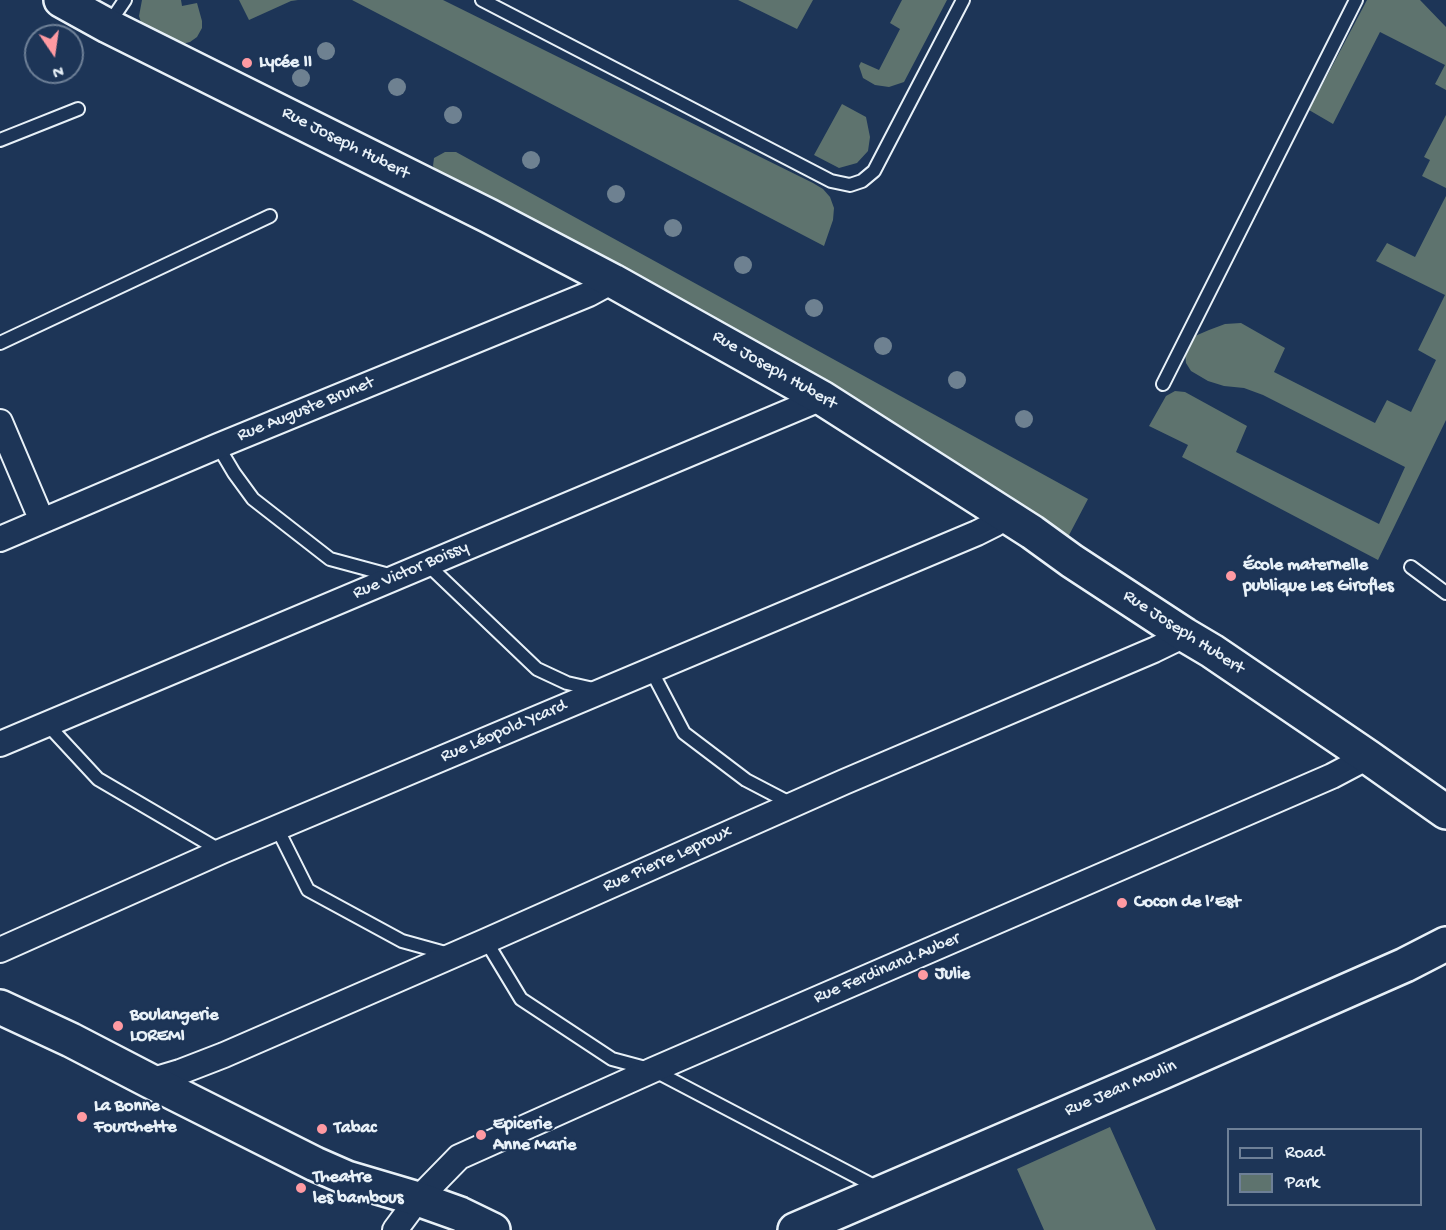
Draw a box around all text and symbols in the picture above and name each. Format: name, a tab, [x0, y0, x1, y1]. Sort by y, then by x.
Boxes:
north arrow	[24, 24, 84, 84]
place label: Lycée II	[259, 52, 312, 74]
marker: Lycée II	[240, 56, 254, 70]
text: N	[50, 60, 65, 81]
street label: Rue Joseph Hubert	[278, 103, 412, 185]
street label: Rue Joseph Hubert	[708, 327, 840, 415]
street label: Rue Auguste Brunet	[234, 373, 378, 447]
street label: Rue Victor Boissy	[350, 537, 472, 605]
place label: École maternelle publique Les Girofles	[1243, 555, 1394, 598]
marker: École maternelle publique Les Girofles	[1224, 569, 1238, 583]
street label: Rue Joseph Hubert	[1118, 586, 1248, 680]
street label: Rue Léopold Ycard	[438, 696, 570, 768]
street label: Rue Pierre Leproux	[600, 822, 736, 898]
place label: Cocon de l’Est	[1134, 892, 1240, 914]
marker: Cocon de l’Est	[1115, 896, 1129, 910]
street label: Rue Ferdinand Auber	[811, 928, 963, 1010]
place label: Julie	[935, 964, 970, 986]
marker: Julie	[916, 968, 930, 982]
place label: Boulangerie LOREMI	[130, 1005, 219, 1048]
marker: Boulangerie LOREMI	[111, 1019, 125, 1033]
street label: Rue Jean Moulin	[1062, 1056, 1180, 1122]
place label: La Bonne Fourchette	[94, 1096, 176, 1138]
marker: La Bonne Fourchette	[75, 1110, 89, 1124]
place label: Epicerie Anne Marie	[493, 1114, 576, 1156]
place label: Tabac	[334, 1118, 377, 1140]
marker: Tabac	[315, 1122, 329, 1136]
marker: Epicerie Anne Marie	[474, 1128, 488, 1142]
legend	[1227, 1128, 1422, 1206]
text: Road	[1285, 1143, 1324, 1164]
place label: Theatre les bambous	[313, 1167, 403, 1210]
text: Park	[1285, 1173, 1319, 1194]
marker: Theatre les bambous	[294, 1181, 308, 1195]

